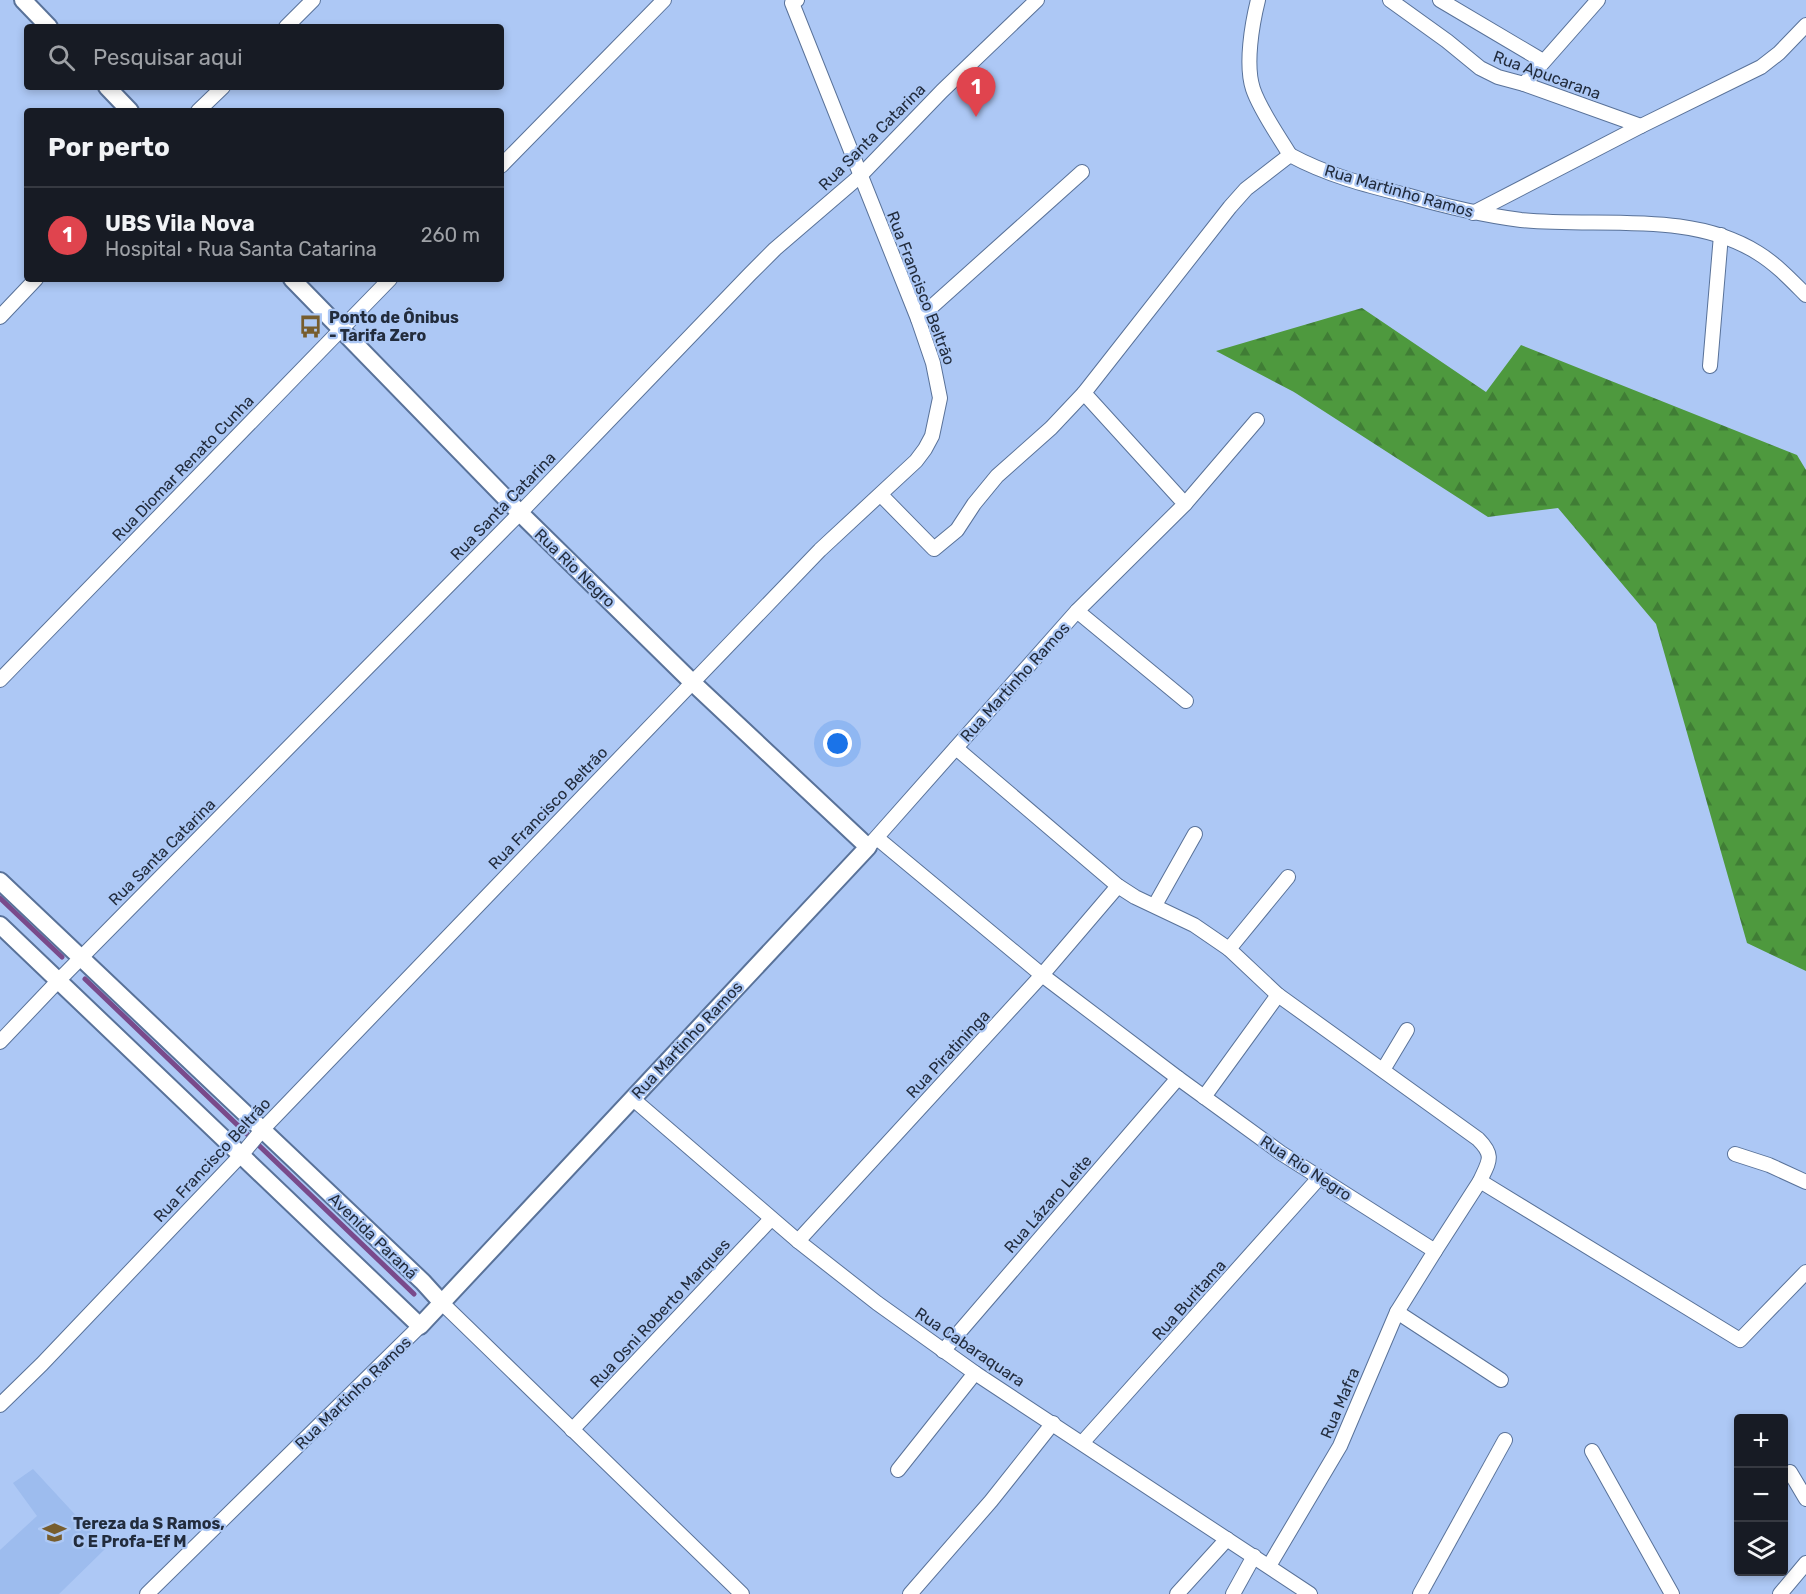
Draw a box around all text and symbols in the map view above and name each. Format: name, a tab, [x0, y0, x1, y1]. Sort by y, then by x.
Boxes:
search box	[24, 24, 504, 90]
icon: search	[45, 41, 78, 74]
text: Pesquisar aqui	[93, 44, 243, 71]
street label: Rua Apucarana	[1491, 47, 1603, 103]
pin: 1	[956, 68, 996, 117]
street label: Rua Santa Catarina	[815, 80, 929, 194]
text: Por perto	[48, 132, 170, 163]
street label: Rua Martinho Ramos	[1322, 161, 1476, 221]
street label: Rua Francisco Beltrão	[883, 208, 959, 368]
text: UBS Vila Nova	[105, 210, 255, 237]
text: 1	[63, 223, 72, 247]
text: 260 m	[421, 223, 480, 247]
text: Hospital · Rua Santa Catarina	[105, 237, 377, 261]
place label: Ponto de Ônibus - Tarifa Zero	[329, 307, 459, 345]
bus stop icon: Ponto de Ônibus - Tarifa Zero	[298, 313, 324, 339]
street label: Rua Diomar Renato Cunha	[108, 391, 258, 545]
street label: Rua Santa Catarina	[446, 448, 560, 564]
street label: Rua Rio Negro	[531, 525, 619, 611]
street label: Rua Martinho Ramos	[956, 618, 1074, 746]
your location	[823, 729, 852, 758]
street label: Rua Francisco Beltrão	[485, 743, 611, 873]
street label: Rua Santa Catarina	[105, 795, 219, 909]
street label: Rua Martinho Ramos	[628, 977, 746, 1103]
street label: Rua Piratininga	[902, 1006, 994, 1102]
street label: Rua Francisco Beltrão	[149, 1094, 275, 1226]
street label: Rua Rio Negro	[1257, 1131, 1355, 1205]
street label: Rua Lázaro Leite	[1000, 1151, 1096, 1257]
street label: Avenida Paraná	[325, 1189, 421, 1283]
street label: Rua Osni Roberto Marques	[586, 1235, 734, 1391]
street label: Rua Buritama	[1148, 1256, 1230, 1344]
street label: Rua Cabaraquara	[912, 1303, 1028, 1391]
street label: Rua Martinho Ramos	[291, 1333, 415, 1453]
street label: Rua Mafra	[1317, 1365, 1363, 1441]
map controls	[1734, 1414, 1788, 1576]
button: +	[1734, 1414, 1788, 1468]
button: −	[1734, 1468, 1788, 1522]
place label: Tereza da S Ramos, C E Profa-Ef M	[73, 1514, 225, 1551]
school or university icon: Tereza da S Ramos, C E Profa-Ef M	[42, 1519, 68, 1545]
button: layers	[1734, 1522, 1788, 1576]

